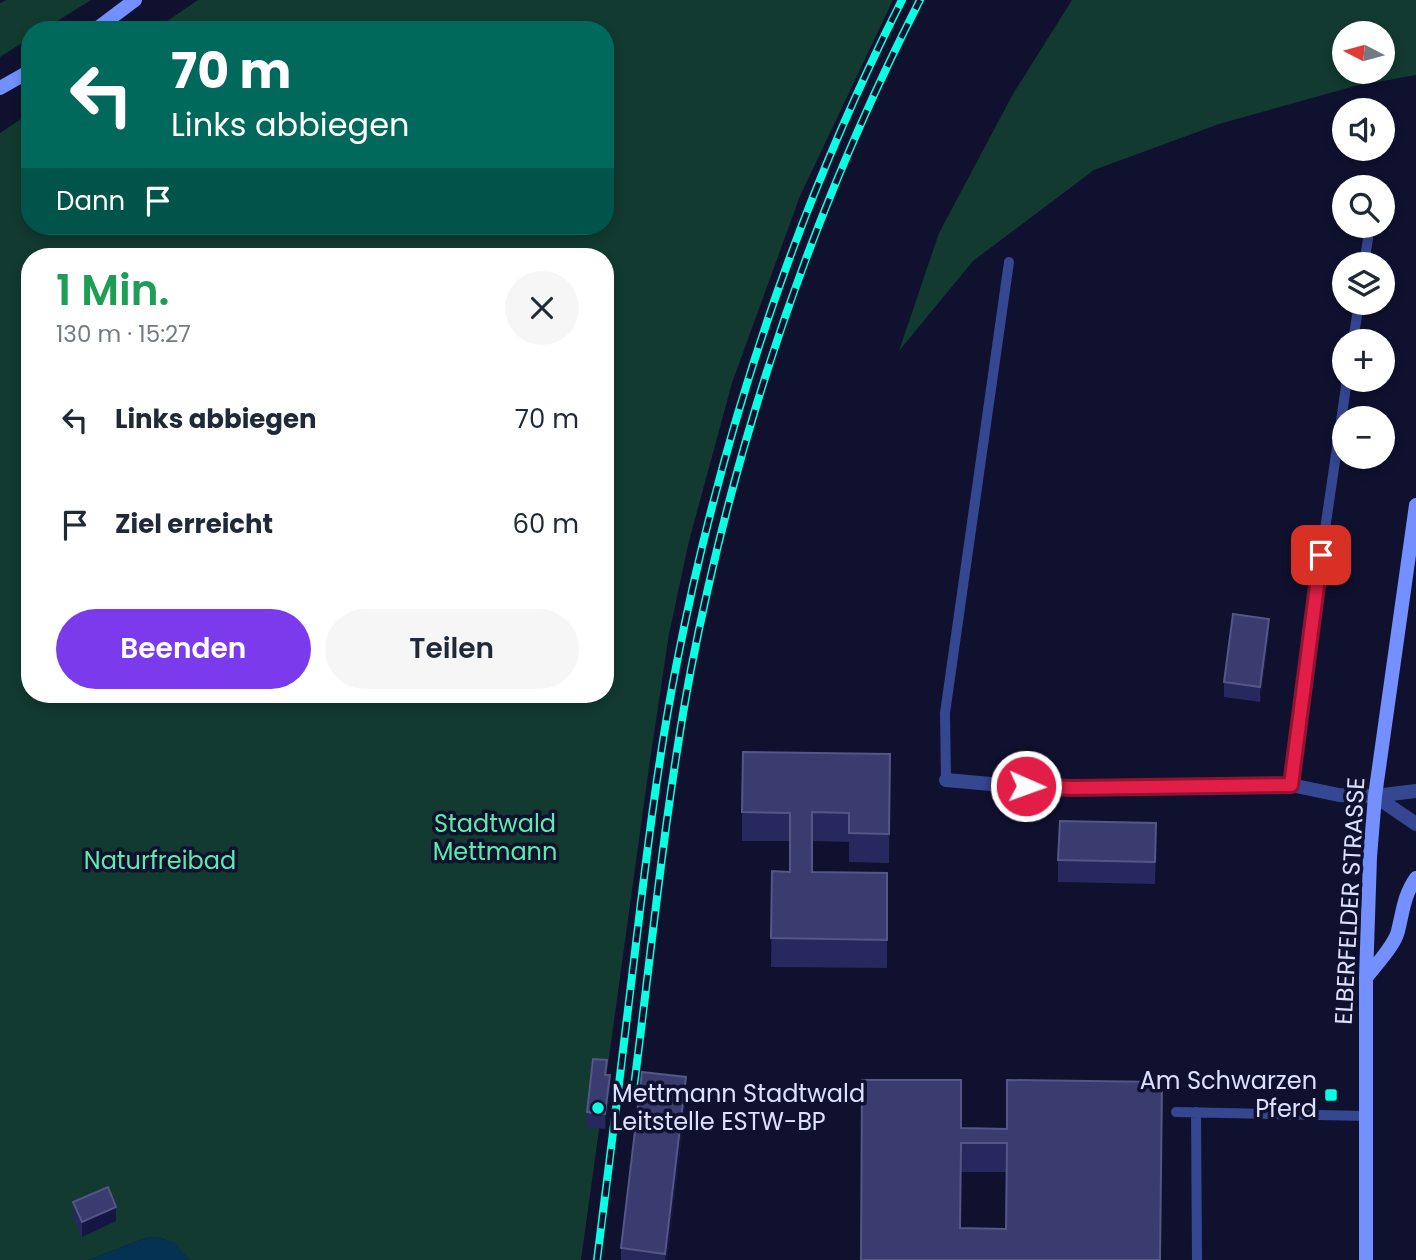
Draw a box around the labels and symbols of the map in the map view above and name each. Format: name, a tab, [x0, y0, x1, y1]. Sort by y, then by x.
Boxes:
north arrow	[1332, 21, 1395, 84]
pin	[1291, 525, 1351, 585]
position arrow	[989, 749, 1063, 823]
street label: ELBERFELDER STRASSE	[1327, 776, 1372, 1026]
park label: Stadtwald Mettmann	[433, 807, 557, 868]
park label: Naturfreibad	[84, 844, 236, 877]
place label: Am Schwarzen Pferd	[1140, 1064, 1317, 1125]
place label: Mettmann Stadtwald Leitstelle ESTW-BP	[612, 1077, 865, 1138]
marker: Am Schwarzen Pferd	[1323, 1087, 1339, 1103]
marker: Mettmann Stadtwald Leitstelle ESTW-BP	[590, 1100, 606, 1116]

